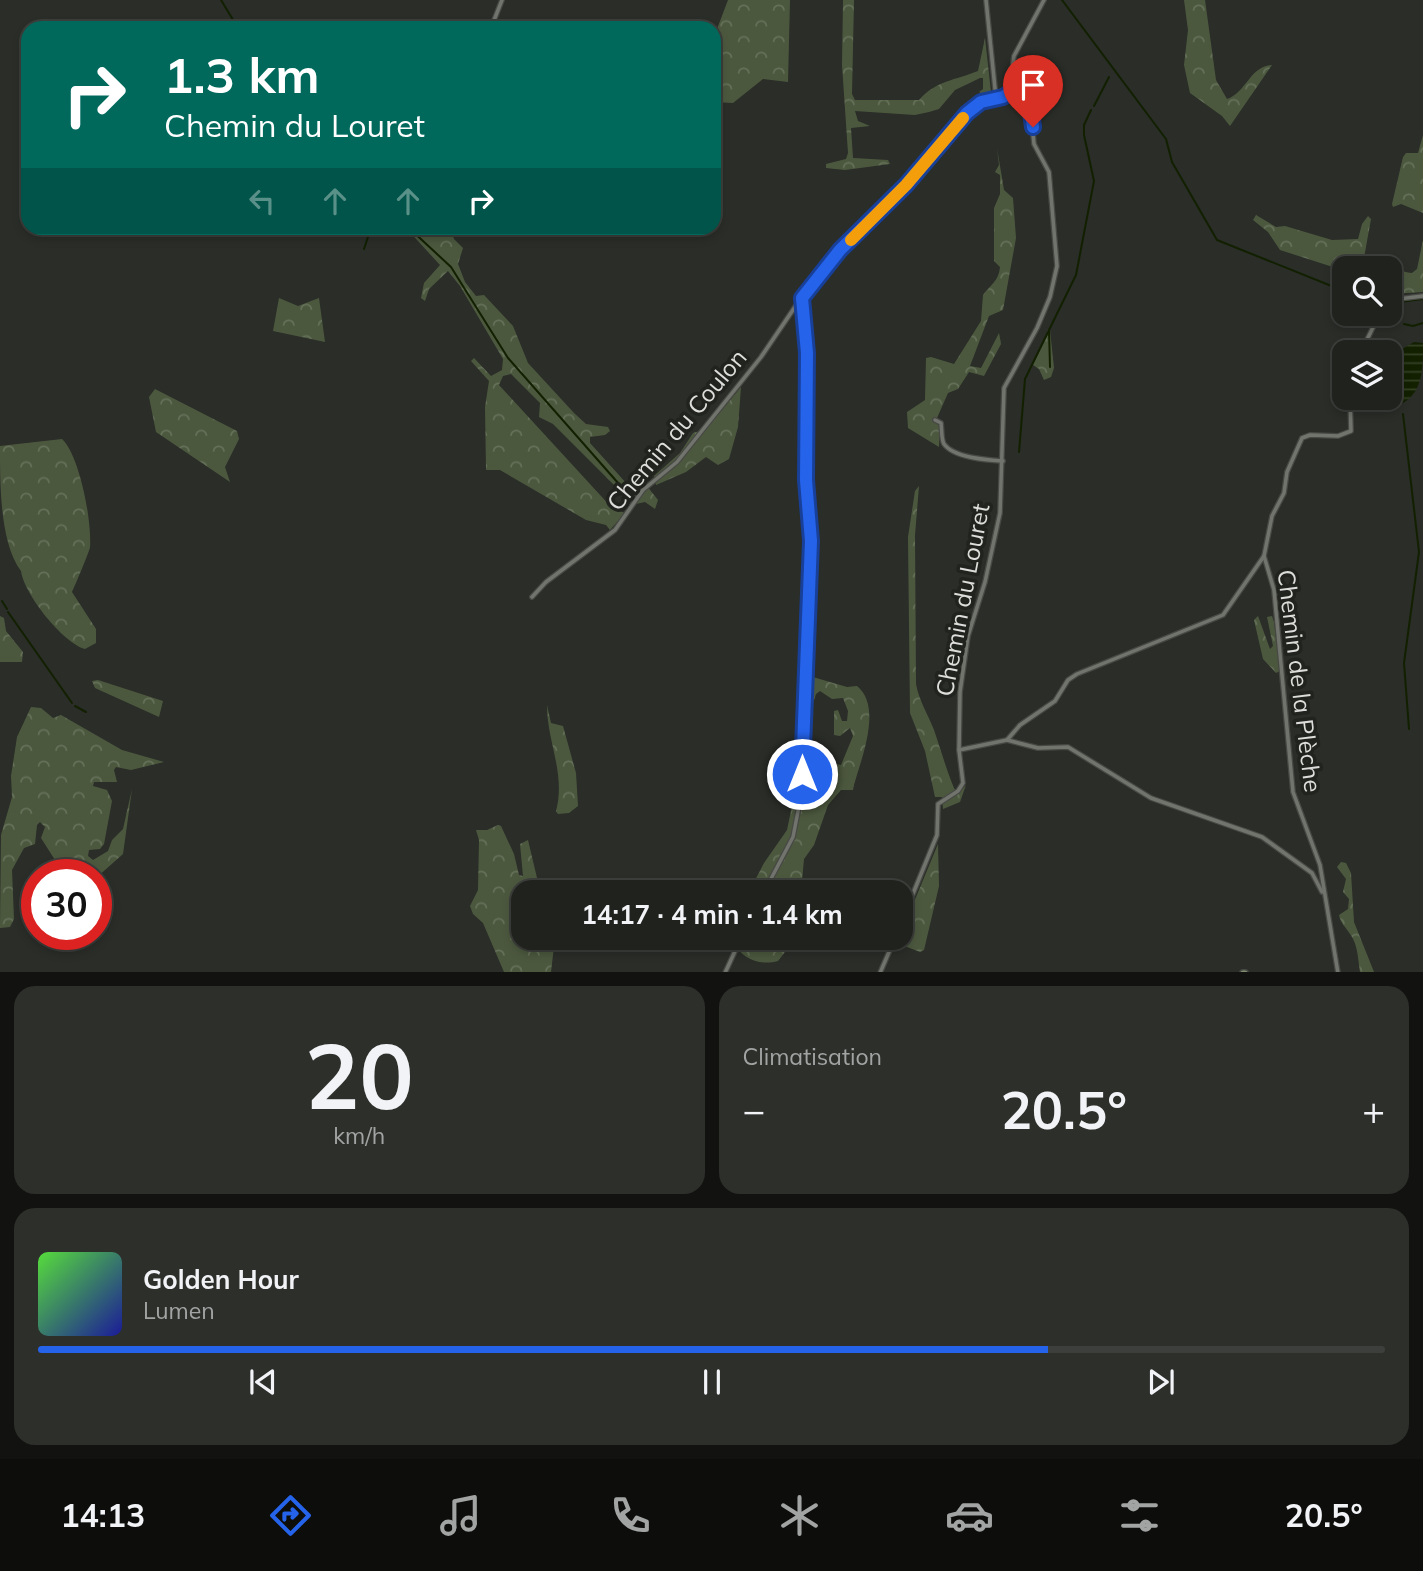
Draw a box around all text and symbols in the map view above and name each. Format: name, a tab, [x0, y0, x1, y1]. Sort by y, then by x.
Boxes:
text: 1.3 km	[164, 44, 319, 105]
icon: right	[49, 49, 140, 140]
pin	[1003, 55, 1063, 127]
icon: arrive	[1014, 66, 1052, 104]
text: Chemin du Louret	[164, 105, 425, 145]
icon: left	[243, 182, 281, 220]
icon: ahead	[316, 182, 354, 220]
icon: ahead	[389, 182, 427, 220]
icon: right	[462, 182, 500, 220]
map controls	[1332, 256, 1402, 410]
button: search	[1332, 256, 1402, 326]
button: layers	[1332, 340, 1402, 410]
street label: Chemin du Coulon	[600, 342, 753, 516]
street label: Chemin du Louret	[929, 501, 995, 699]
street label: Chemin de la Plèche	[1271, 568, 1329, 794]
position arrow	[765, 737, 839, 811]
speed limit sign: 30	[21, 859, 112, 950]
text: 14:17 · 4 min · 1.4 km	[581, 898, 843, 931]
text: 20	[305, 1018, 414, 1132]
text: Climatisation	[743, 1042, 882, 1071]
text: 20.5°	[1001, 1077, 1127, 1142]
text: −	[743, 1086, 765, 1134]
text: +	[1362, 1086, 1385, 1134]
text: km/h	[333, 1121, 385, 1150]
text: Golden Hour	[143, 1263, 299, 1296]
text: Lumen	[143, 1296, 215, 1325]
icon: previous	[244, 1363, 282, 1401]
icon: pause	[693, 1363, 731, 1401]
icon: next	[1142, 1363, 1180, 1401]
icon: directions	[266, 1491, 315, 1540]
icon: music	[436, 1491, 485, 1540]
icon: phone	[606, 1491, 655, 1540]
icon: climate	[775, 1491, 824, 1540]
icon: car	[945, 1491, 994, 1540]
icon: filters	[1115, 1491, 1164, 1540]
text: 14:13	[60, 1495, 145, 1535]
text: 20.5°	[1285, 1495, 1363, 1535]

